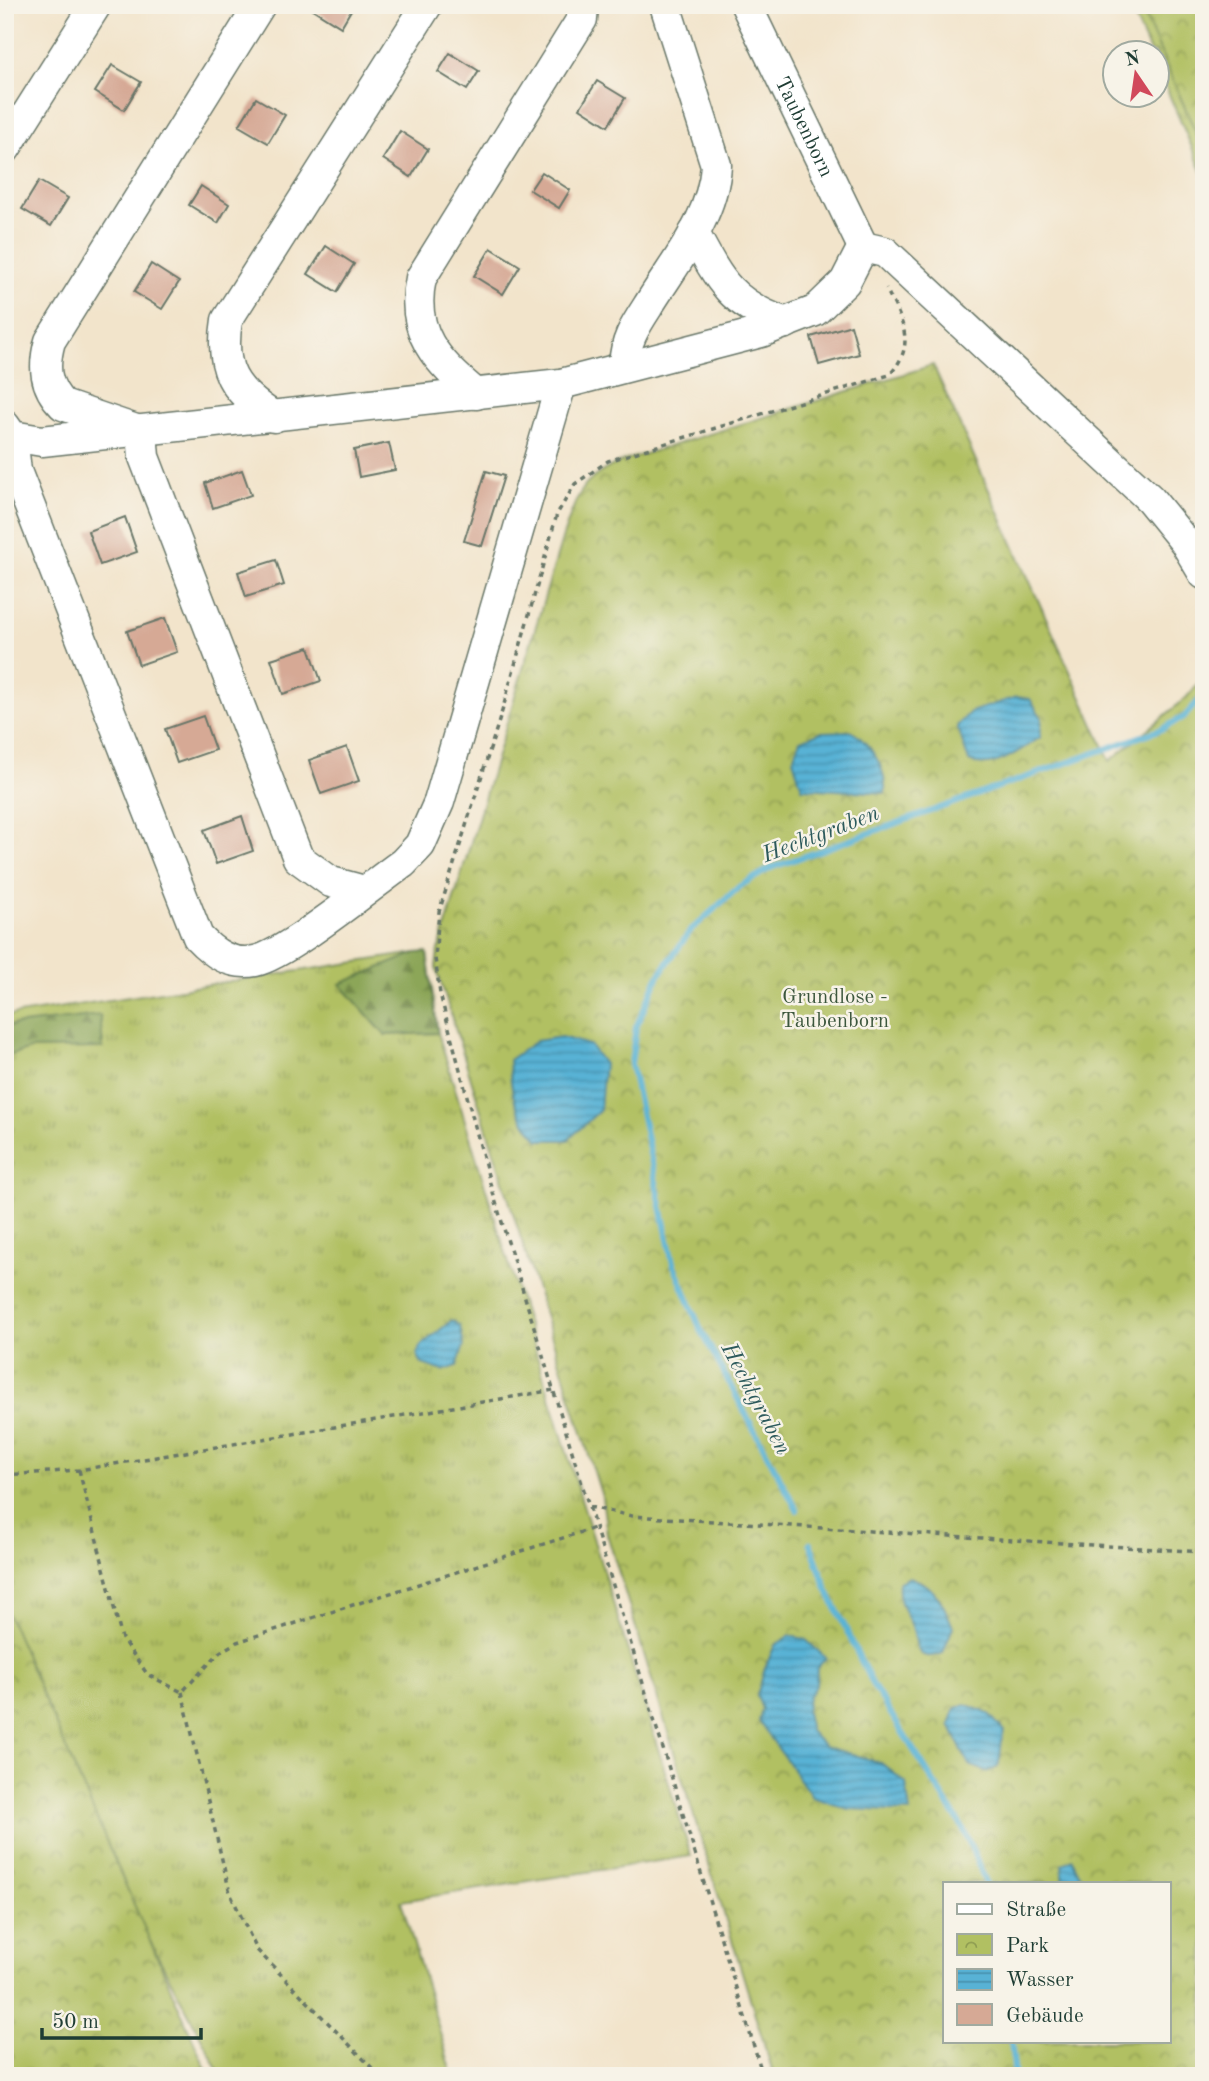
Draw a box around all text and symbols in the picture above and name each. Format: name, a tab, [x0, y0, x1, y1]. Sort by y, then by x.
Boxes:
north arrow	[1100, 38, 1170, 108]
text: N	[1124, 49, 1142, 71]
street label: Taubenborn	[770, 74, 836, 181]
water label: Hechtgraben	[758, 802, 883, 869]
park label: Grundlose - Taubenborn	[781, 987, 889, 1032]
water label: Hechtgraben	[715, 1338, 795, 1459]
legend	[943, 1882, 1170, 2042]
text: Straße	[1006, 1900, 1066, 1921]
text: Park	[1006, 1936, 1049, 1957]
text: Wasser	[1006, 1970, 1074, 1991]
scale bar	[42, 1997, 201, 2041]
text: Gebäude	[1006, 2006, 1084, 2027]
text: 50 m	[52, 2012, 99, 2033]

